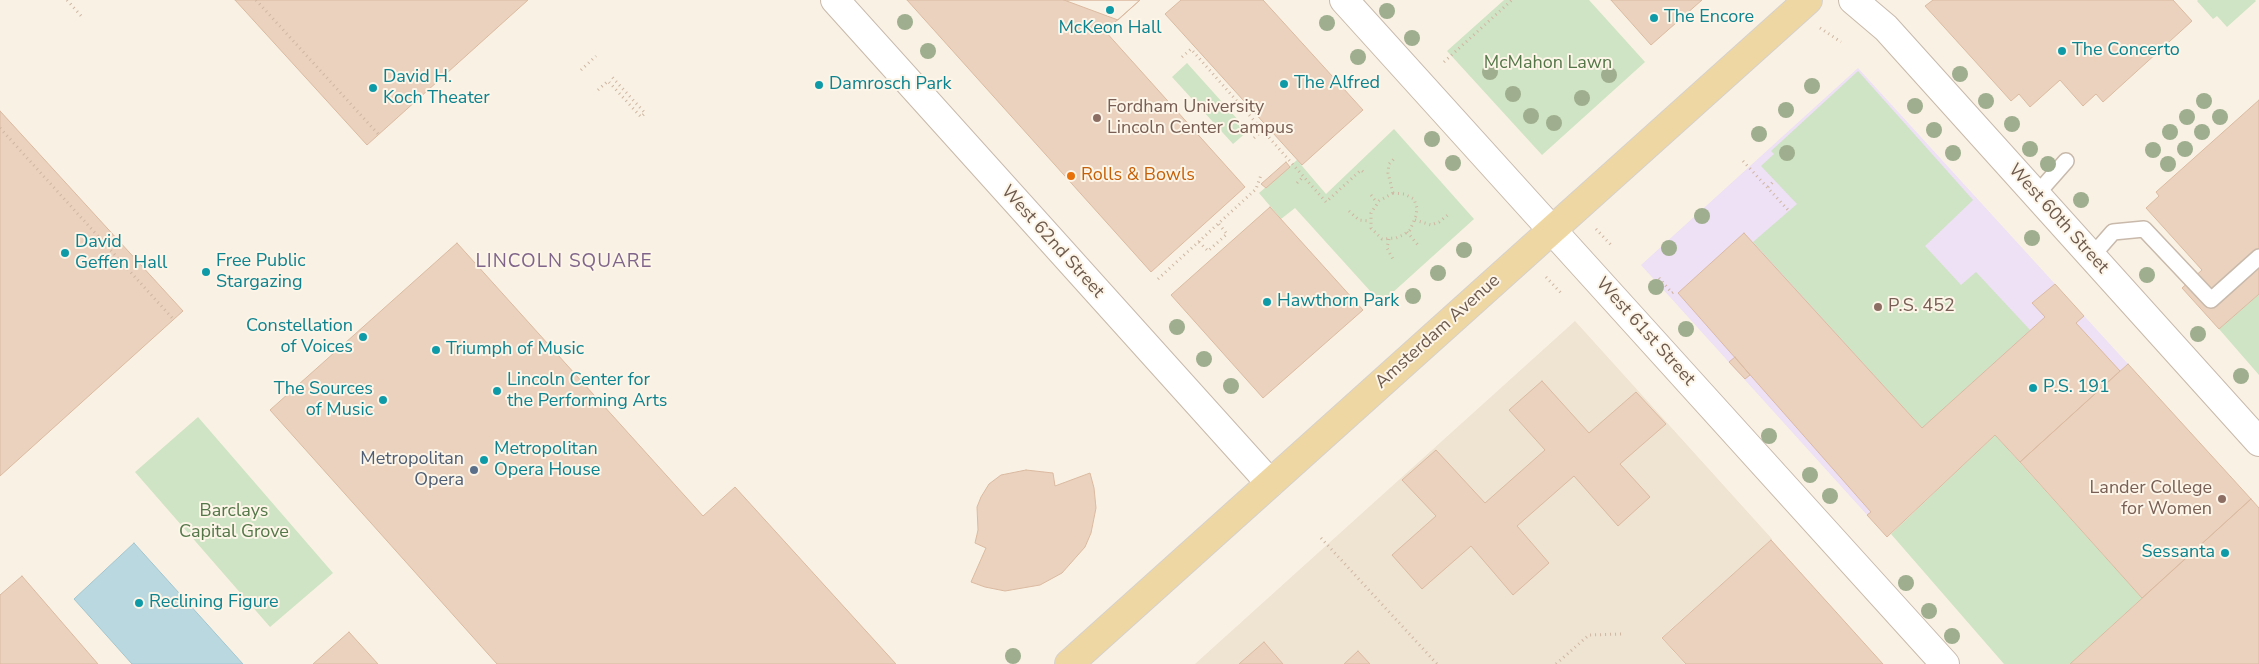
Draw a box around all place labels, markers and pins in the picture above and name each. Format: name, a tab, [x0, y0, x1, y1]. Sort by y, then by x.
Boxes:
marker: McKeon Hall	[1104, 4, 1116, 16]
place label: The Encore	[1664, 7, 1754, 29]
marker: The Encore	[1648, 12, 1660, 24]
place label: McKeon Hall	[1058, 18, 1162, 40]
place label: The Concerto	[2072, 40, 2180, 62]
marker: The Concerto	[2056, 45, 2068, 57]
place label: David H. Koch Theater	[383, 67, 490, 110]
place label: The Alfred	[1294, 73, 1380, 95]
place label: Damrosch Park	[829, 74, 951, 96]
marker: The Alfred	[1278, 78, 1290, 90]
marker: Damrosch Park	[813, 79, 825, 91]
marker: David H. Koch Theater	[367, 82, 379, 94]
place label: Fordham University Lincoln Center Campus	[1107, 97, 1294, 140]
marker: Fordham University Lincoln Center Campus	[1091, 112, 1103, 124]
place label: Rolls & Bowls	[1081, 165, 1195, 187]
marker: Rolls & Bowls	[1065, 170, 1077, 182]
place label: David Geffen Hall	[75, 232, 167, 274]
marker: David Geffen Hall	[59, 247, 71, 259]
place label: Free Public Stargazing	[216, 251, 305, 294]
marker: Free Public Stargazing	[200, 266, 212, 278]
place label: Hawthorn Park	[1277, 291, 1399, 313]
marker: Hawthorn Park	[1261, 296, 1273, 308]
place label: P.S. 452	[1888, 296, 1955, 318]
marker: P.S. 452	[1872, 301, 1884, 313]
place label: Constellation of Voices	[246, 316, 353, 358]
marker: Constellation of Voices	[357, 331, 369, 343]
place label: Triumph of Music	[446, 339, 584, 361]
marker: Triumph of Music	[430, 344, 442, 356]
place label: Lincoln Center for the Performing Arts	[507, 370, 667, 412]
place label: P.S. 191	[2043, 377, 2110, 399]
place label: The Sources of Music	[274, 379, 373, 422]
marker: P.S. 191	[2027, 382, 2039, 394]
marker: Lincoln Center for the Performing Arts	[491, 385, 503, 397]
marker: The Sources of Music	[377, 394, 389, 406]
place label: Metropolitan Opera House	[494, 439, 600, 482]
place label: Metropolitan Opera	[360, 449, 464, 492]
marker: Metropolitan Opera House	[478, 454, 490, 466]
marker: Metropolitan Opera	[468, 464, 480, 476]
place label: Lander College for Women	[2090, 478, 2212, 520]
marker: Lander College for Women	[2216, 493, 2228, 505]
place label: Sessanta	[2141, 542, 2215, 564]
marker: Sessanta	[2219, 547, 2231, 559]
place label: Reclining Figure	[149, 592, 279, 614]
marker: Reclining Figure	[133, 597, 145, 609]

